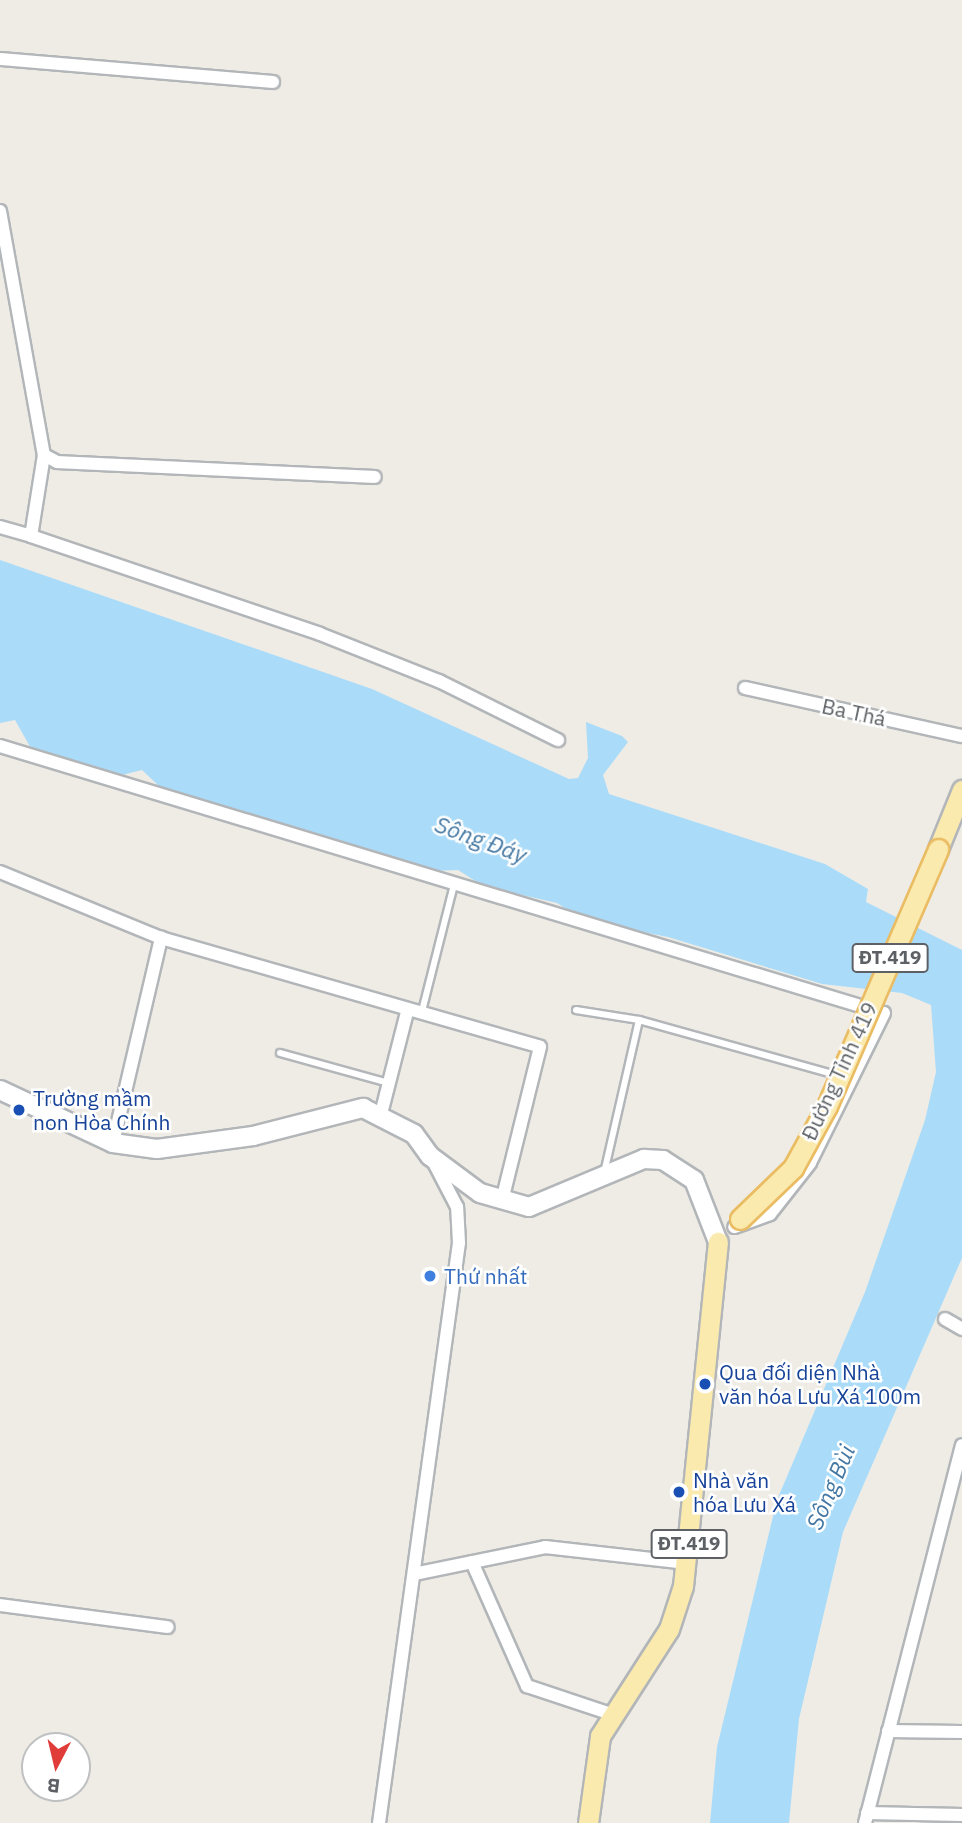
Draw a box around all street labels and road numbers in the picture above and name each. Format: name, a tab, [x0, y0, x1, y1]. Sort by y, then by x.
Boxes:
street label: Ba Thá	[820, 693, 888, 731]
road number: ĐT.419	[852, 942, 928, 974]
street label: Đường Tỉnh 419	[796, 998, 882, 1144]
road number: ĐT.419	[650, 1528, 728, 1560]

